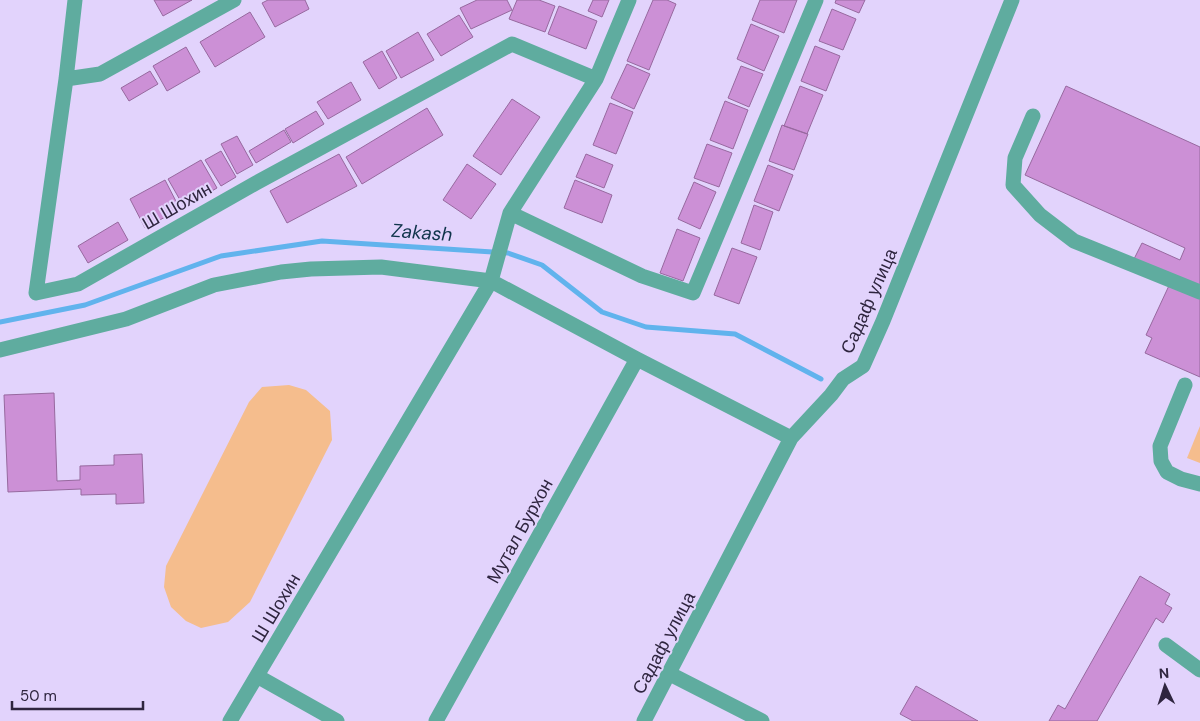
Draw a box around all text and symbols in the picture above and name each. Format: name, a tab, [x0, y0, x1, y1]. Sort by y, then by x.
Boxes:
street label: Ш Шохин	[138, 176, 216, 236]
water label: Zakash	[391, 218, 453, 247]
street label: Садаф улица	[835, 244, 903, 357]
street label: Мутал Бурхон	[481, 474, 559, 588]
street label: Ш Шохин	[246, 569, 306, 647]
street label: Садаф улица	[627, 587, 702, 698]
north arrow	[1140, 661, 1190, 711]
text: N	[1158, 664, 1170, 682]
scale bar	[12, 678, 144, 710]
text: 50 m	[20, 686, 57, 706]

